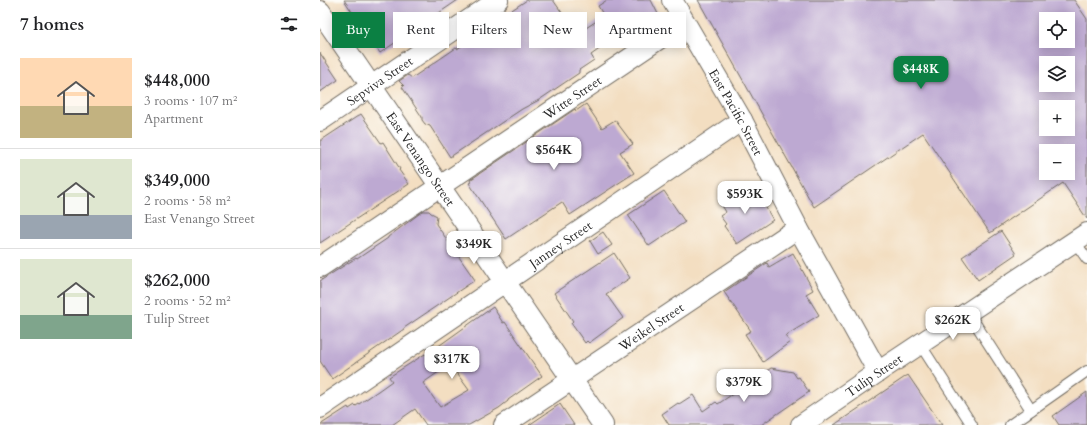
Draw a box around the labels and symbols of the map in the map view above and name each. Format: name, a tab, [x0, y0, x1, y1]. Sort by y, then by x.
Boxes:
street label: Sepviva Street	[343, 52, 417, 110]
pin: $448K	[893, 56, 949, 90]
street label: East Pacific Street	[704, 66, 767, 159]
street label: Witte Street	[539, 72, 606, 125]
street label: East Venango Street	[382, 109, 459, 210]
pin: $564K	[526, 137, 582, 171]
pin: $593K	[717, 181, 773, 215]
street label: Janney Street	[524, 217, 596, 274]
pin: $349K	[446, 231, 502, 265]
street label: Weikel Street	[615, 299, 688, 356]
pin: $262K	[925, 307, 981, 341]
pin: $317K	[424, 346, 480, 380]
street label: Tulip Street	[842, 350, 906, 402]
pin: $379K	[716, 369, 772, 403]

